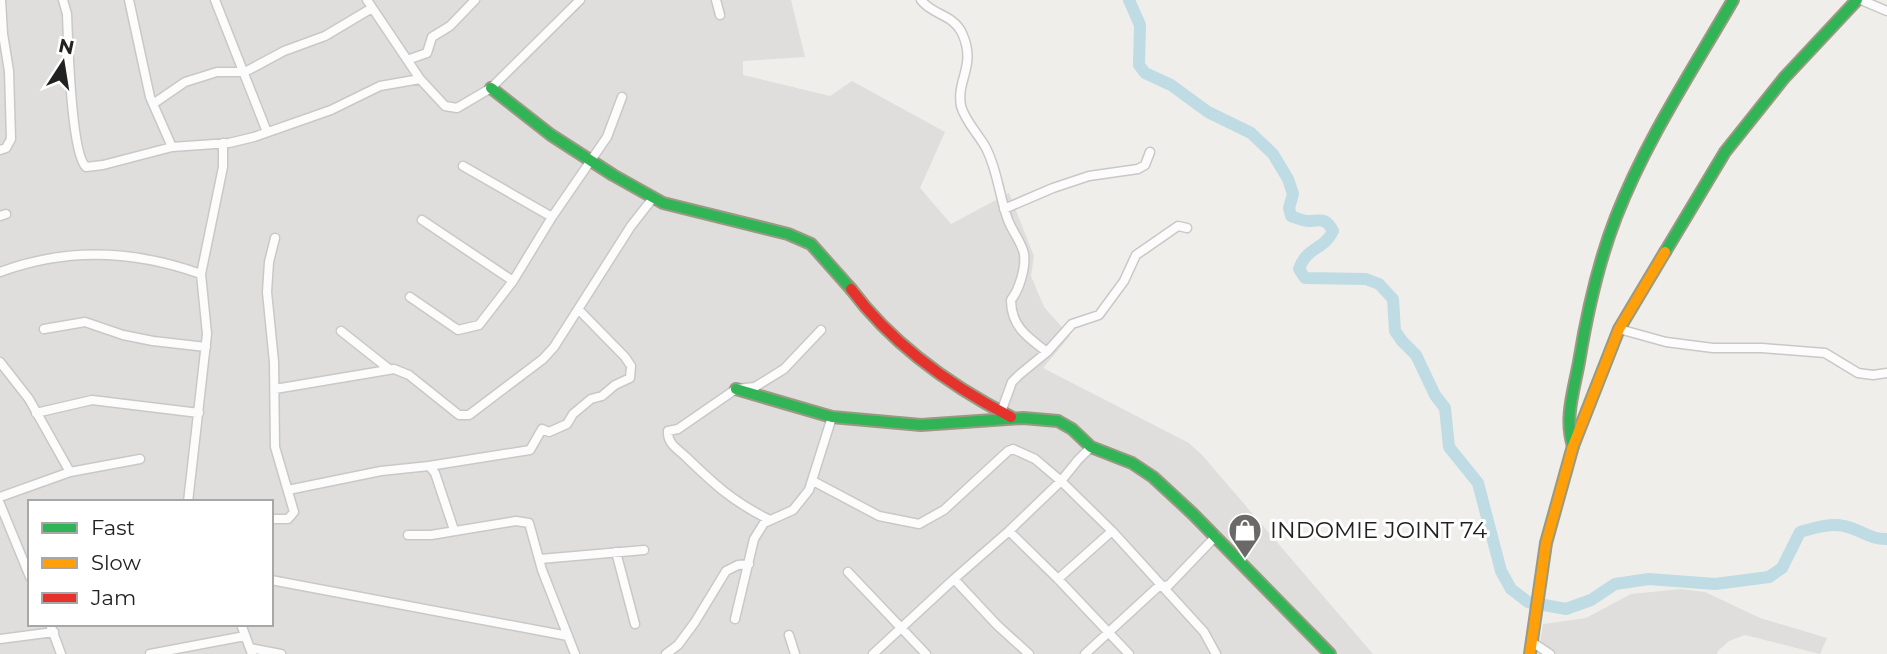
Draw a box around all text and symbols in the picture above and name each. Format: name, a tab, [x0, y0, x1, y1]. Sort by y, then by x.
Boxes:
north arrow	[28, 28, 98, 98]
text: N	[57, 34, 76, 60]
legend	[28, 500, 273, 626]
shop icon: INDOMIE JOINT 74	[1226, 511, 1264, 560]
text: Fast	[91, 515, 135, 540]
place label: INDOMIE JOINT 74	[1270, 516, 1487, 544]
text: Slow	[91, 550, 141, 575]
text: Jam	[90, 585, 136, 610]

